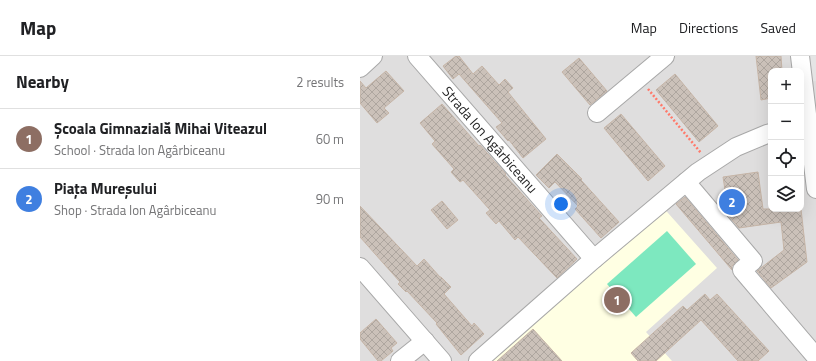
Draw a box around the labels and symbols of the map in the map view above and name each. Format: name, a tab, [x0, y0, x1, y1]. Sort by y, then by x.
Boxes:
street label: Strada Ion Agârbiceanu	[438, 81, 543, 198]
pin: 2	[719, 187, 745, 217]
your location	[551, 194, 571, 214]
pin: 1	[604, 285, 630, 315]

